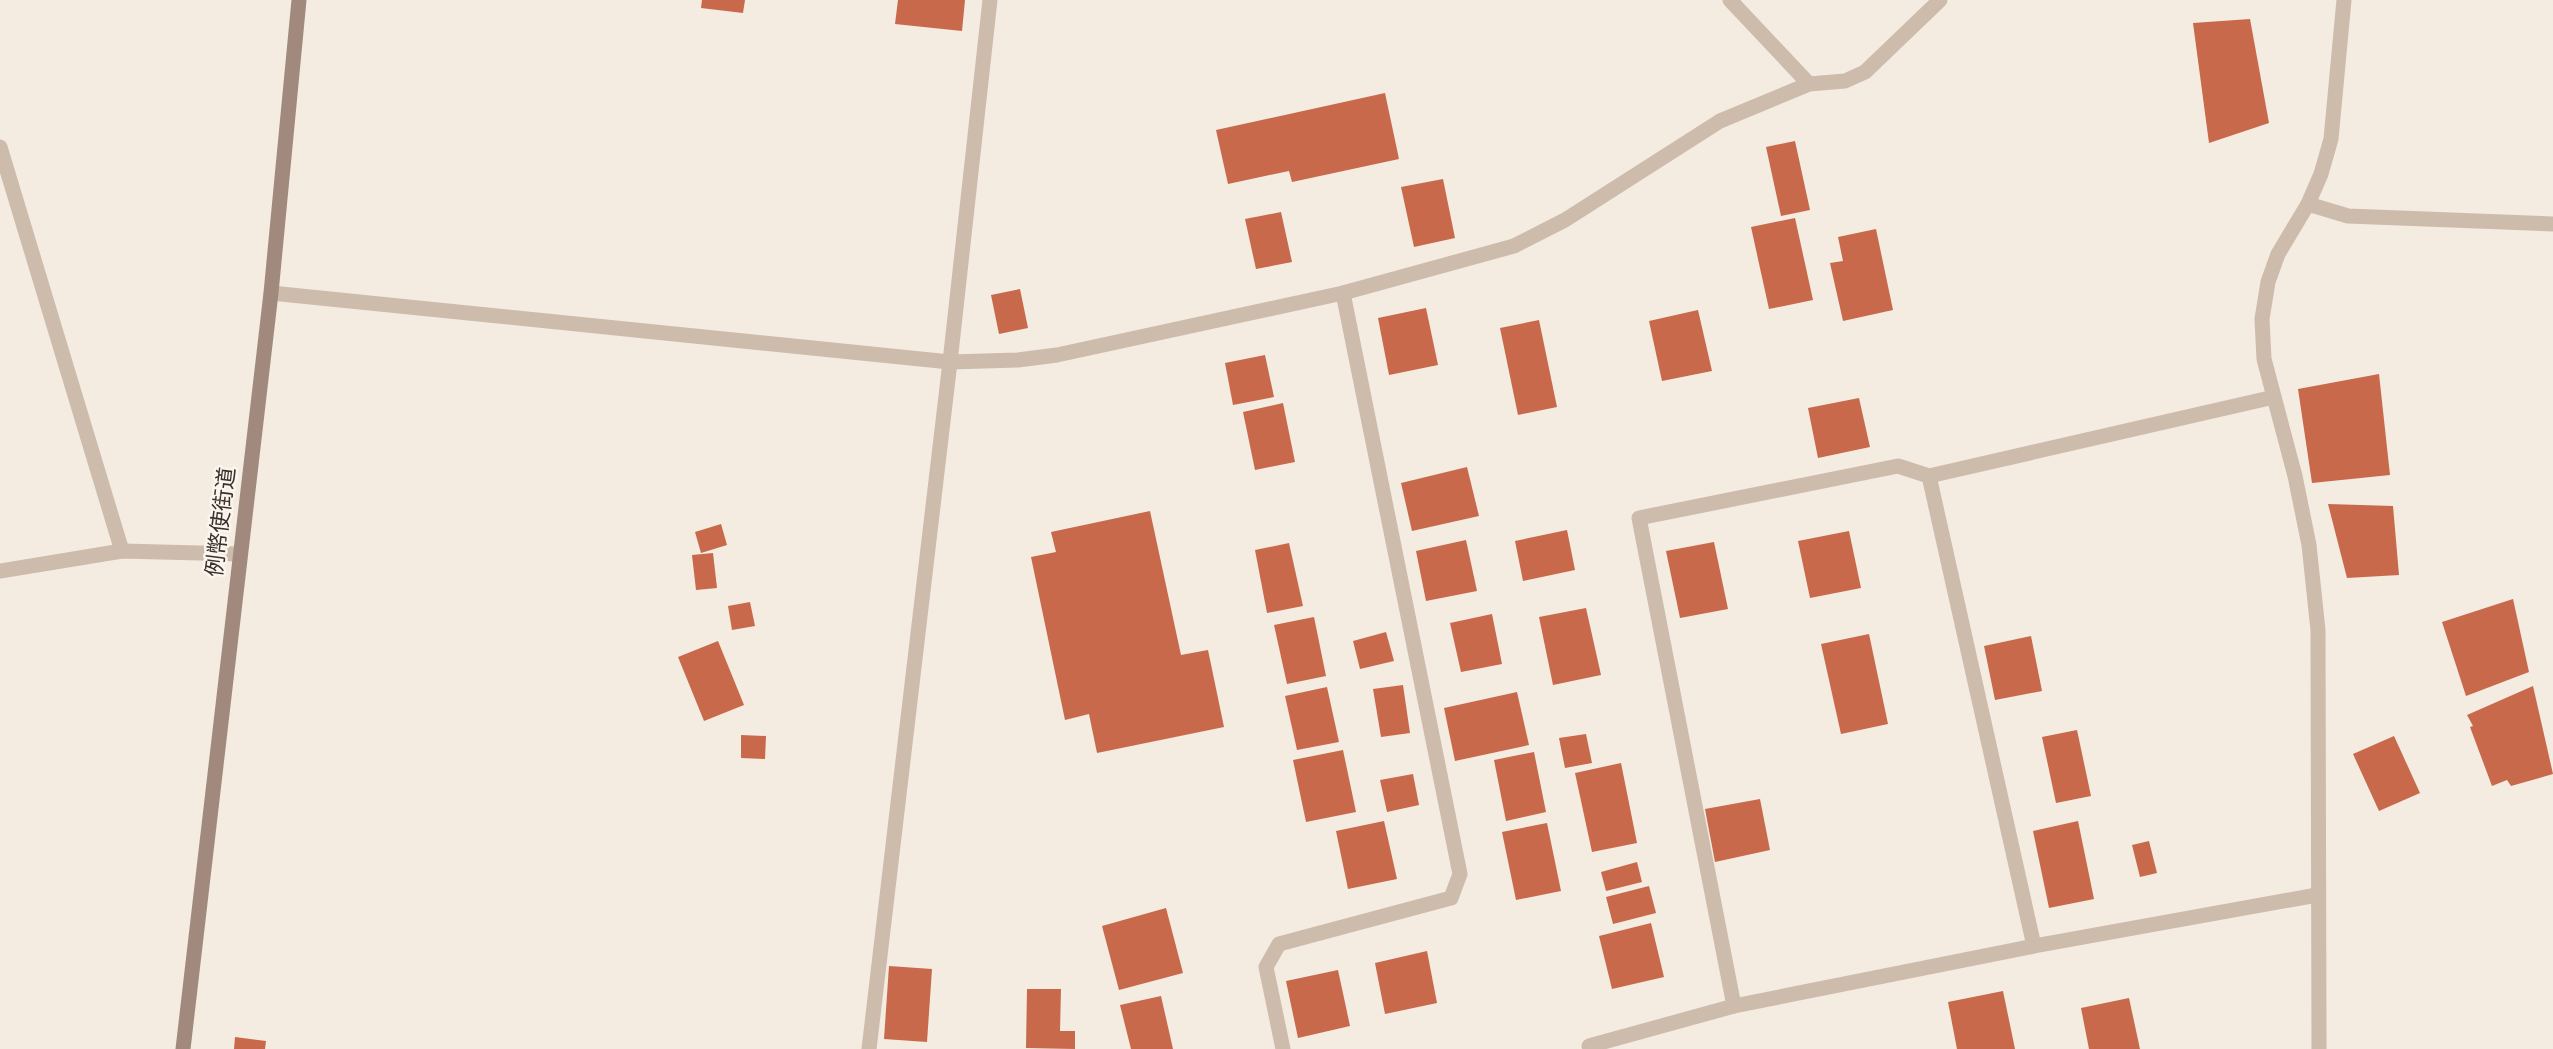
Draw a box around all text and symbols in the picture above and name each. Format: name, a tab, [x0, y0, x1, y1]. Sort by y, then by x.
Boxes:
street label: 例幣使街道	[202, 466, 239, 578]

